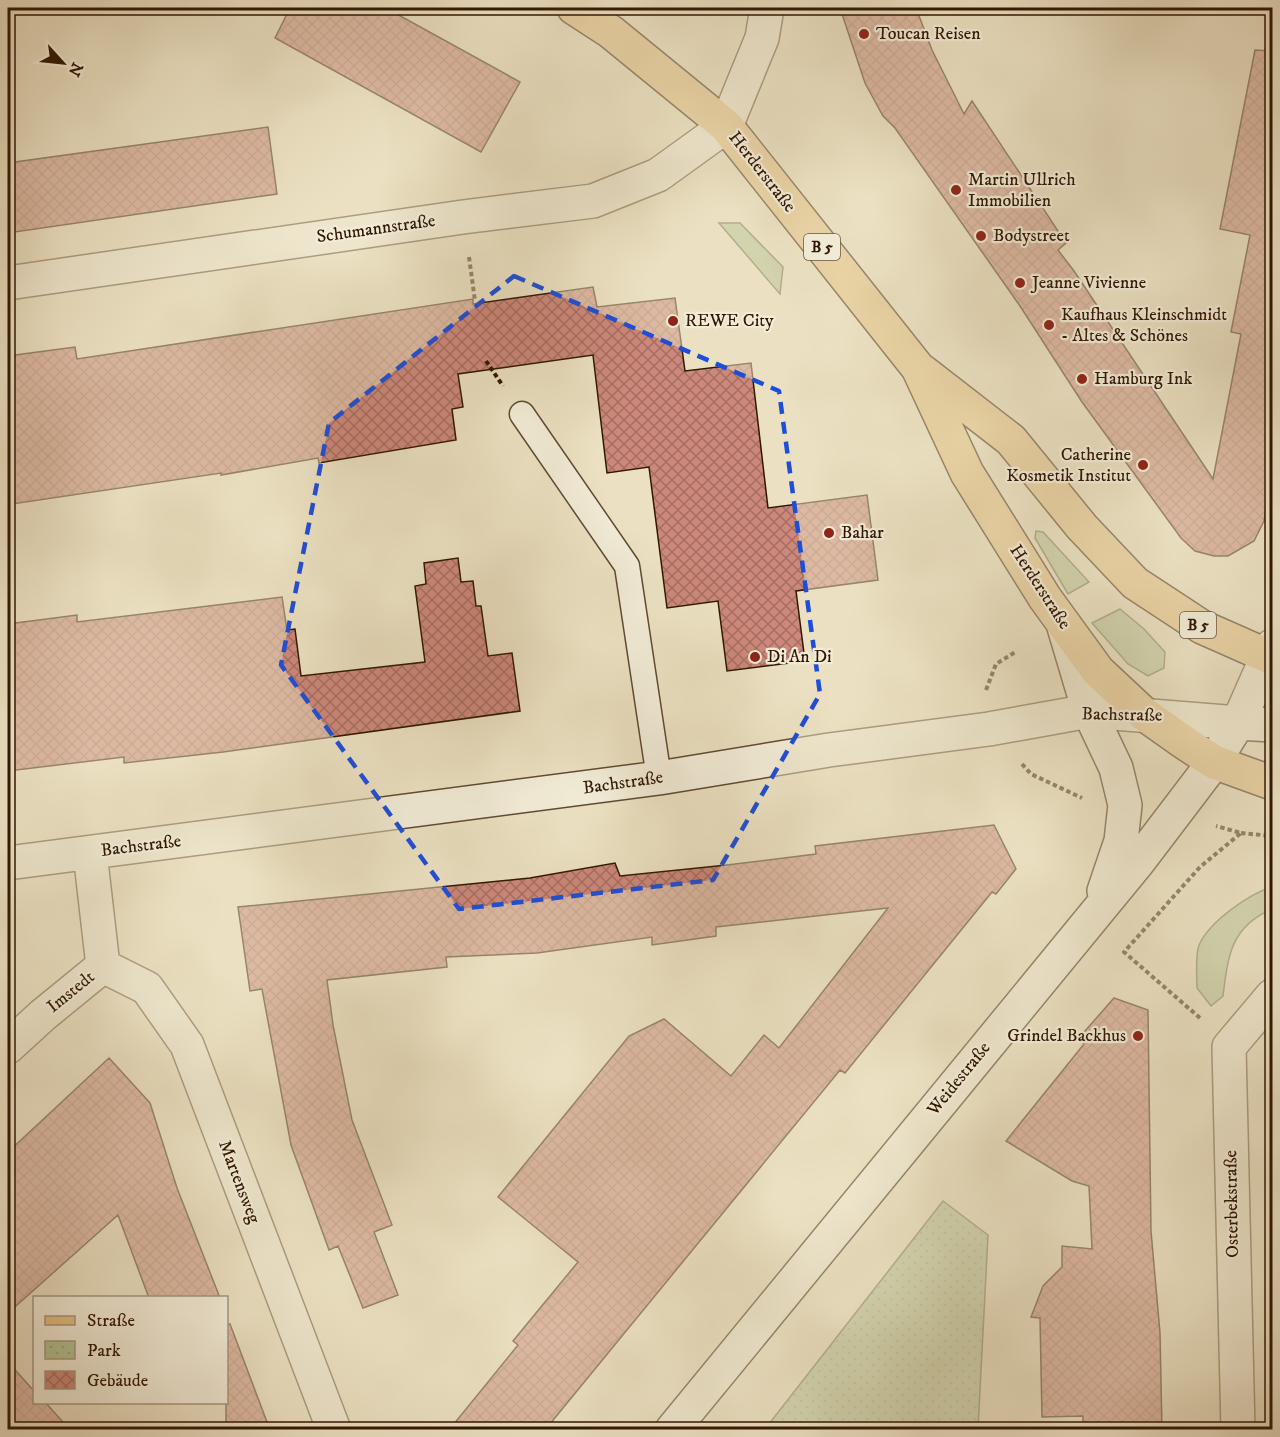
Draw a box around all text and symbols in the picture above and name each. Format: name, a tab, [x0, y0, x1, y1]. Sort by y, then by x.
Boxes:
place label: Toucan Reisen	[876, 23, 981, 45]
marker: Toucan Reisen	[857, 27, 871, 41]
north arrow	[33, 33, 93, 93]
text: N	[64, 59, 87, 80]
street label: Herderstraße	[724, 127, 800, 217]
place label: Martin Ullrich Immobilien	[968, 169, 1076, 212]
marker: Martin Ullrich Immobilien	[949, 183, 963, 197]
street label: Schumannstraße	[315, 210, 437, 248]
place label: Bodystreet	[993, 225, 1070, 247]
marker: Bodystreet	[974, 229, 988, 243]
road number: B 5	[804, 234, 840, 260]
place label: Jeanne Vivienne	[1030, 272, 1146, 294]
marker: Jeanne Vivienne	[1013, 276, 1027, 290]
place label: Kaufhaus Kleinschmidt - Altes & Schönes	[1061, 304, 1227, 347]
place label: REWE City	[685, 310, 774, 332]
marker: REWE City	[666, 314, 680, 328]
marker: Kaufhaus Kleinschmidt - Altes & Schönes	[1042, 318, 1056, 332]
place label: Hamburg Ink	[1094, 368, 1192, 390]
marker: Hamburg Ink	[1075, 372, 1089, 386]
place label: Catherine Kosmetik Institut	[1006, 444, 1131, 487]
marker: Catherine Kosmetik Institut	[1136, 458, 1150, 472]
place label: Bahar	[841, 522, 884, 544]
marker: Bahar	[822, 526, 836, 540]
street label: Herderstraße	[1004, 541, 1076, 633]
road number: B 5	[1180, 612, 1216, 638]
place label: Di An Di	[767, 646, 832, 668]
marker: Di An Di	[748, 650, 762, 664]
street label: Bachstraße	[1081, 703, 1163, 727]
street label: Bachstraße	[582, 766, 664, 800]
street label: Bachstraße	[100, 830, 182, 862]
street label: Imstedt	[43, 966, 99, 1018]
place label: Grindel Backhus	[1007, 1025, 1126, 1047]
marker: Grindel Backhus	[1131, 1029, 1145, 1043]
street label: Weidestraße	[922, 1038, 995, 1121]
street label: Martensweg	[213, 1137, 265, 1227]
street label: Osterbekstraße	[1220, 1150, 1244, 1258]
legend	[33, 1296, 228, 1404]
text: Straße	[87, 1310, 135, 1332]
text: Park	[87, 1340, 121, 1362]
text: Gebäude	[87, 1370, 148, 1392]

